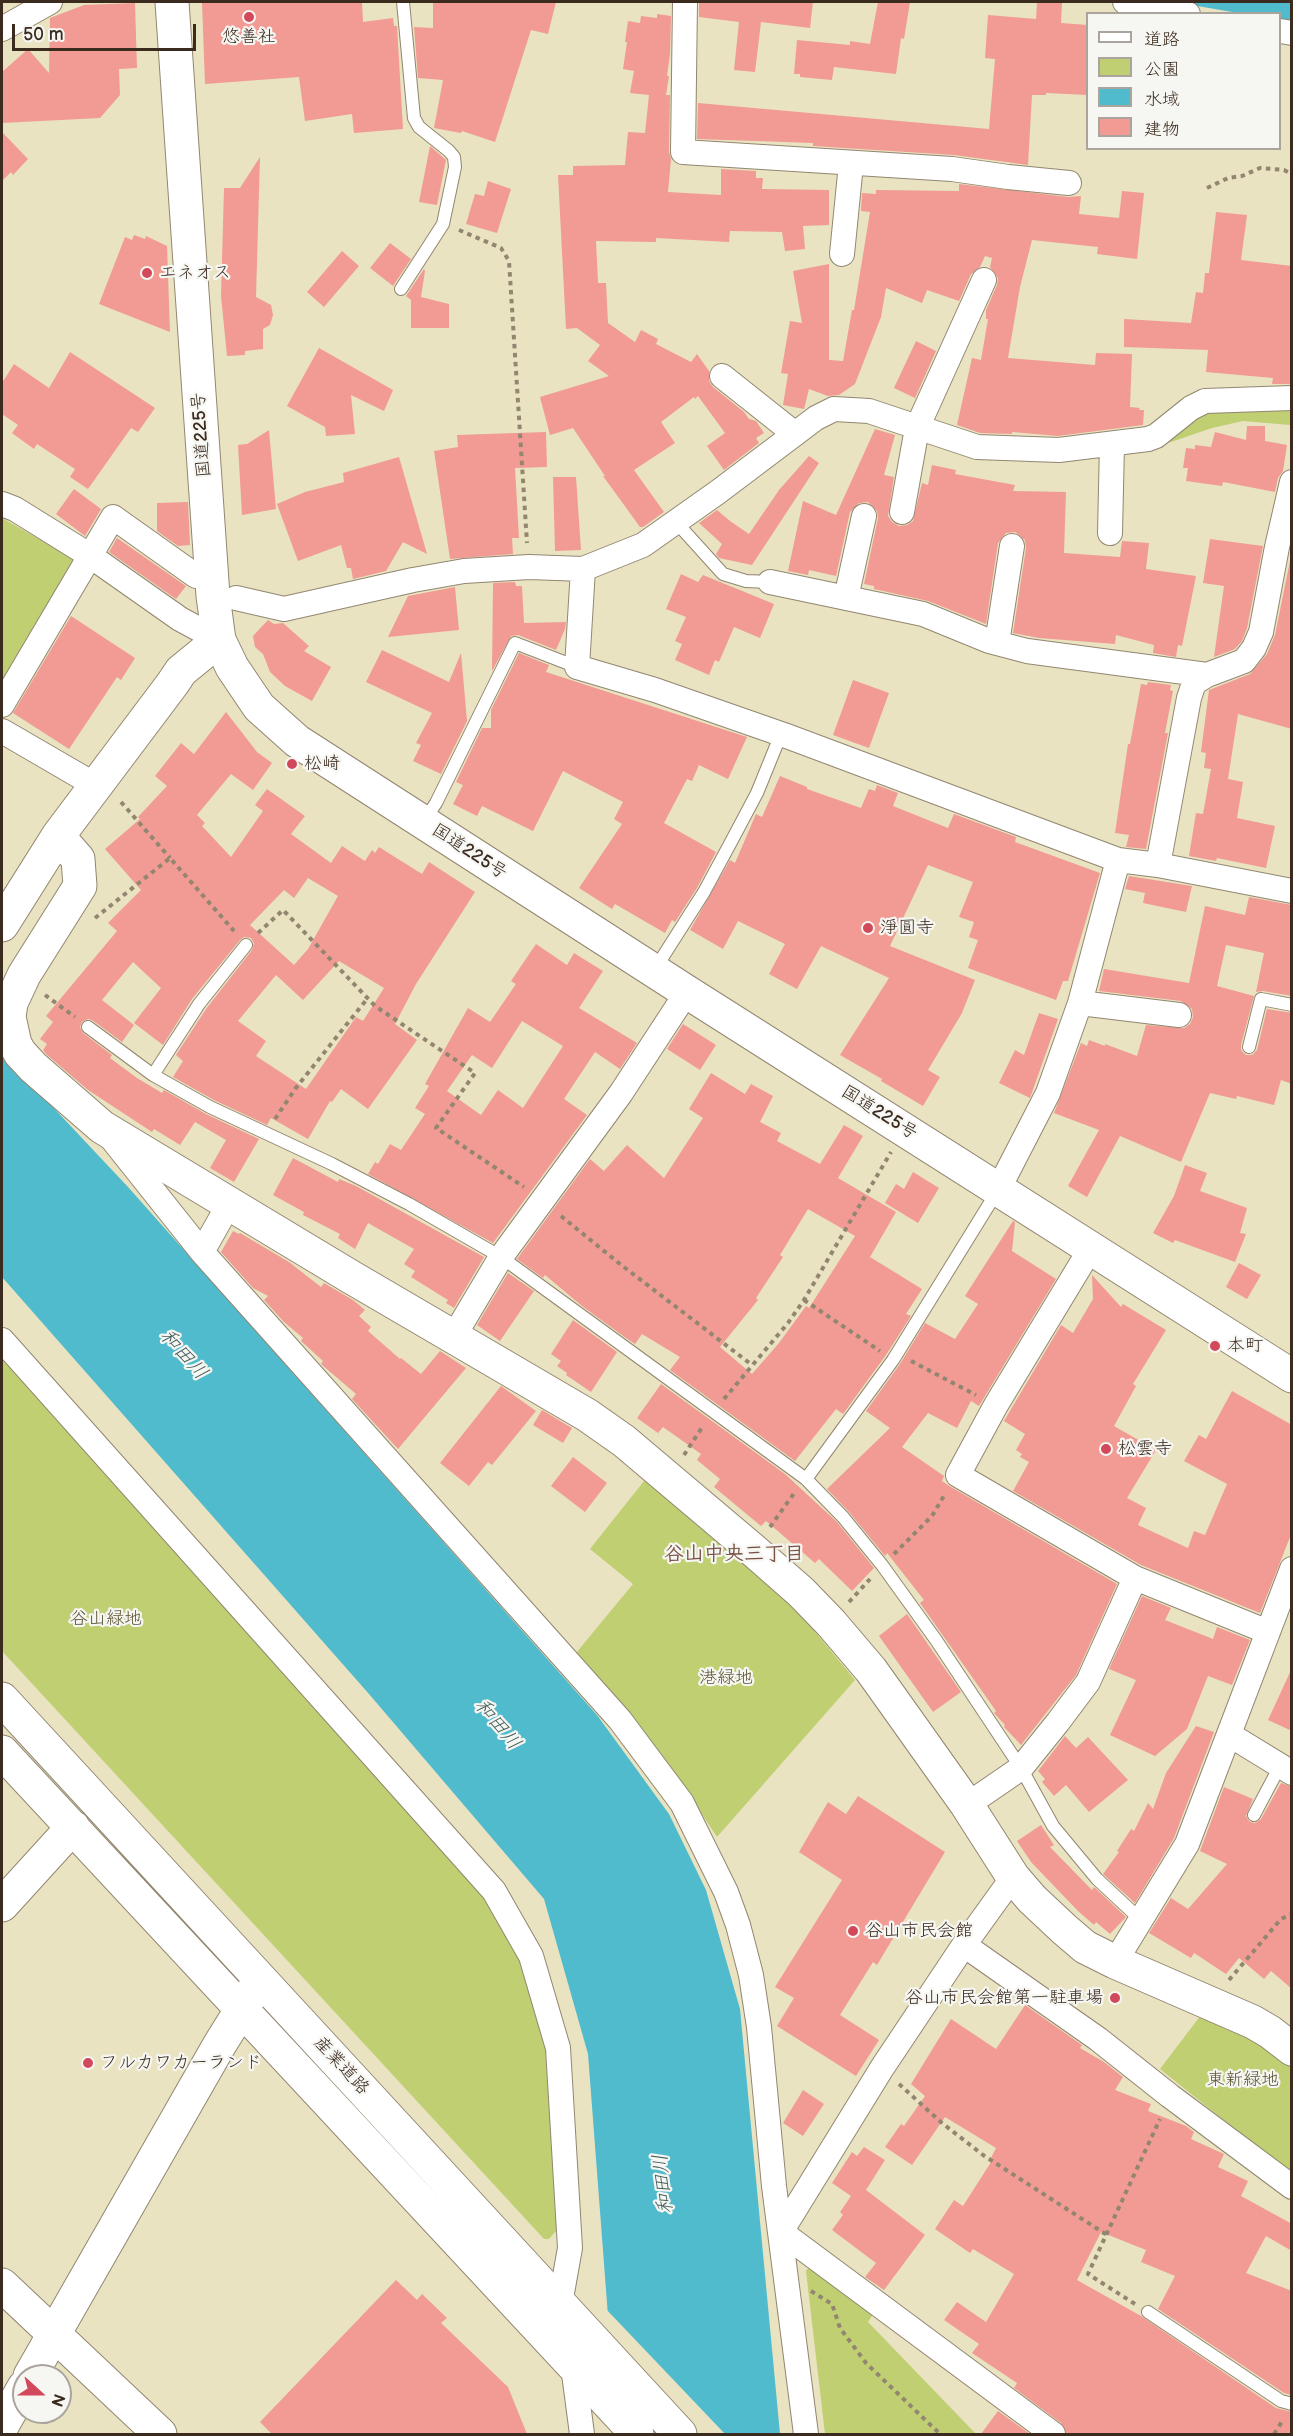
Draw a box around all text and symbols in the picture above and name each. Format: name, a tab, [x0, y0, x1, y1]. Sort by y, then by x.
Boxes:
marker: 悠善社	[242, 10, 256, 24]
scale bar	[15, 12, 200, 50]
legend	[1086, 12, 1281, 150]
text: 50 m	[23, 24, 64, 45]
place label: 悠善社	[222, 26, 276, 48]
text: 道路	[1144, 29, 1180, 50]
text: 公園	[1144, 59, 1180, 80]
text: 水域	[1144, 89, 1180, 110]
text: 建物	[1144, 119, 1180, 140]
place label: エネオス	[159, 262, 231, 284]
marker: エネオス	[140, 266, 154, 280]
street label: 国道225号	[188, 392, 216, 478]
place label: 松崎	[304, 753, 340, 775]
marker: 松崎	[285, 757, 299, 771]
street label: 国道225号	[427, 820, 511, 884]
place label: 淨圓寺	[880, 917, 934, 939]
marker: 淨圓寺	[861, 921, 875, 935]
street label: 国道225号	[837, 1081, 921, 1145]
water label: 和田川	[154, 1325, 212, 1385]
place label: 本町	[1227, 1335, 1263, 1357]
marker: 本町	[1208, 1339, 1222, 1353]
place label: 松雲寺	[1118, 1438, 1172, 1460]
marker: 松雲寺	[1099, 1442, 1113, 1456]
district label: 谷山中央三丁目	[664, 1543, 804, 1567]
park label: 谷山緑地	[70, 1608, 142, 1630]
park label: 港緑地	[699, 1667, 753, 1689]
water label: 和田川	[469, 1694, 525, 1756]
place label: 谷山市民会館	[865, 1920, 973, 1942]
marker: 谷山市民会館	[846, 1924, 860, 1938]
place label: 谷山市民会館第一駐車場	[905, 1987, 1103, 2009]
marker: 谷山市民会館第一駐車場	[1108, 1991, 1122, 2005]
street label: 産業道路	[309, 2032, 373, 2100]
place label: フルカワカーランド	[100, 2052, 262, 2074]
marker: フルカワカーランド	[81, 2056, 95, 2070]
park label: 東新緑地	[1207, 2069, 1279, 2091]
water label: 和田川	[649, 2153, 679, 2215]
north arrow	[12, 2364, 72, 2424]
text: N	[46, 2391, 68, 2409]

